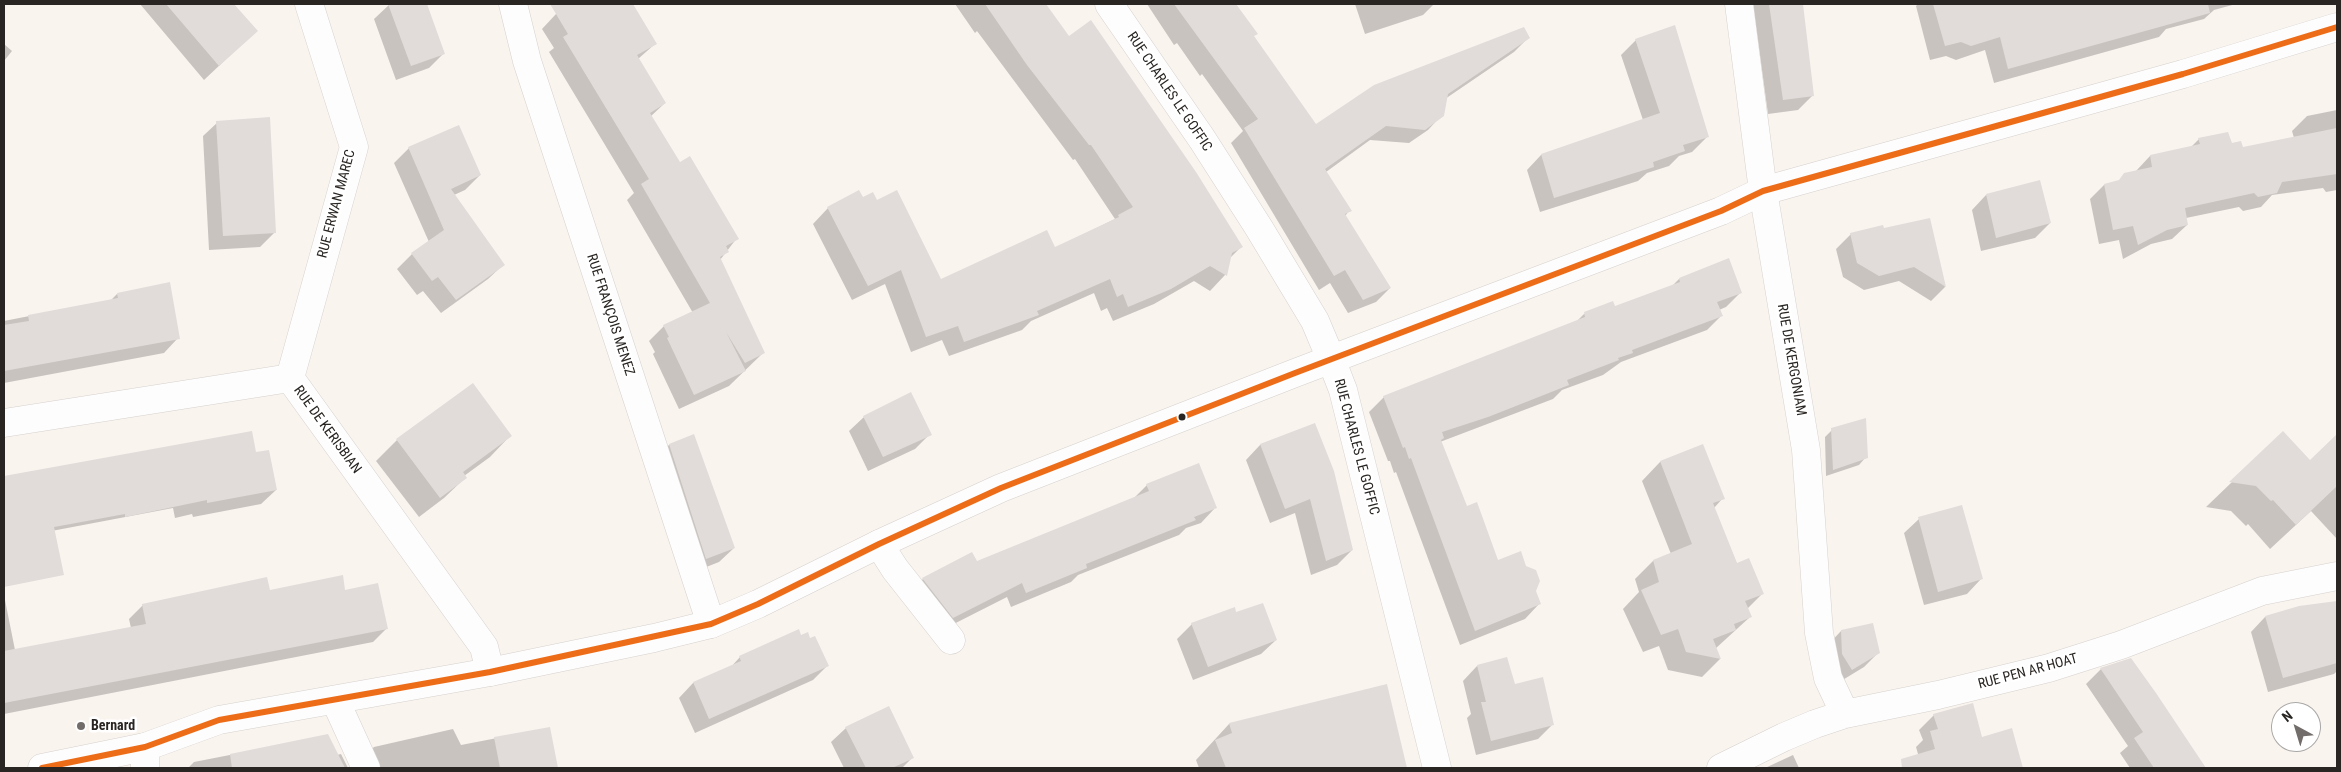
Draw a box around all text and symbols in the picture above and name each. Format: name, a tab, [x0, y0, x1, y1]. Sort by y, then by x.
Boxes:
street label: RUE CHARLES LE GOFFIC	[1123, 29, 1215, 155]
street label: RUE ERWAN MAREC	[314, 148, 360, 260]
street label: RUE FRANÇOIS MENEZ	[582, 252, 638, 378]
street label: RUE DE KERGONIAM	[1773, 303, 1809, 417]
street label: RUE CHARLES LE GOFFIC	[1330, 377, 1382, 517]
street label: RUE DE KERISBIAN	[290, 383, 364, 477]
unlabelled marker	[1177, 412, 1187, 422]
street label: RUE PEN AR HOAT	[1976, 651, 2080, 693]
north arrow	[2271, 702, 2321, 752]
text: N	[2279, 707, 2296, 725]
place label: Bernard	[91, 718, 135, 734]
marker: Bernard	[75, 720, 87, 732]

